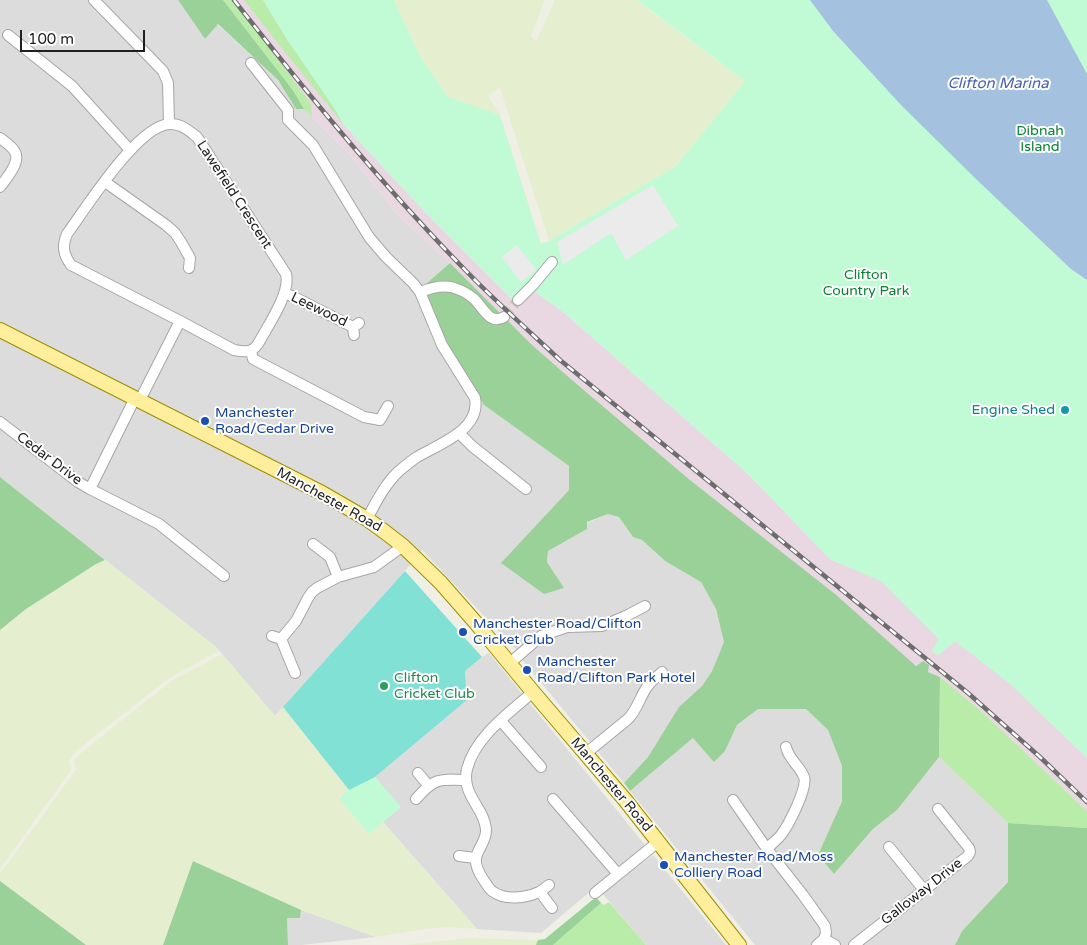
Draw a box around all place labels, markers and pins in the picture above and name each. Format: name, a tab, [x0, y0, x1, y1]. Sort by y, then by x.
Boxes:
place label: Engine Shed	[971, 402, 1055, 418]
marker: Engine Shed	[1059, 404, 1071, 416]
place label: Manchester Road/Cedar Drive	[215, 405, 334, 438]
marker: Manchester Road/Cedar Drive	[199, 415, 211, 427]
place label: Manchester Road/Clifton Cricket Club	[473, 616, 641, 648]
marker: Manchester Road/Clifton Cricket Club	[457, 626, 469, 638]
place label: Manchester Road/Clifton Park Hotel	[537, 654, 695, 686]
marker: Manchester Road/Clifton Park Hotel	[521, 664, 533, 676]
place label: Clifton Cricket Club	[394, 670, 475, 702]
marker: Clifton Cricket Club	[378, 680, 390, 692]
place label: Manchester Road/Moss Colliery Road	[674, 849, 833, 882]
marker: Manchester Road/Moss Colliery Road	[658, 859, 670, 871]

